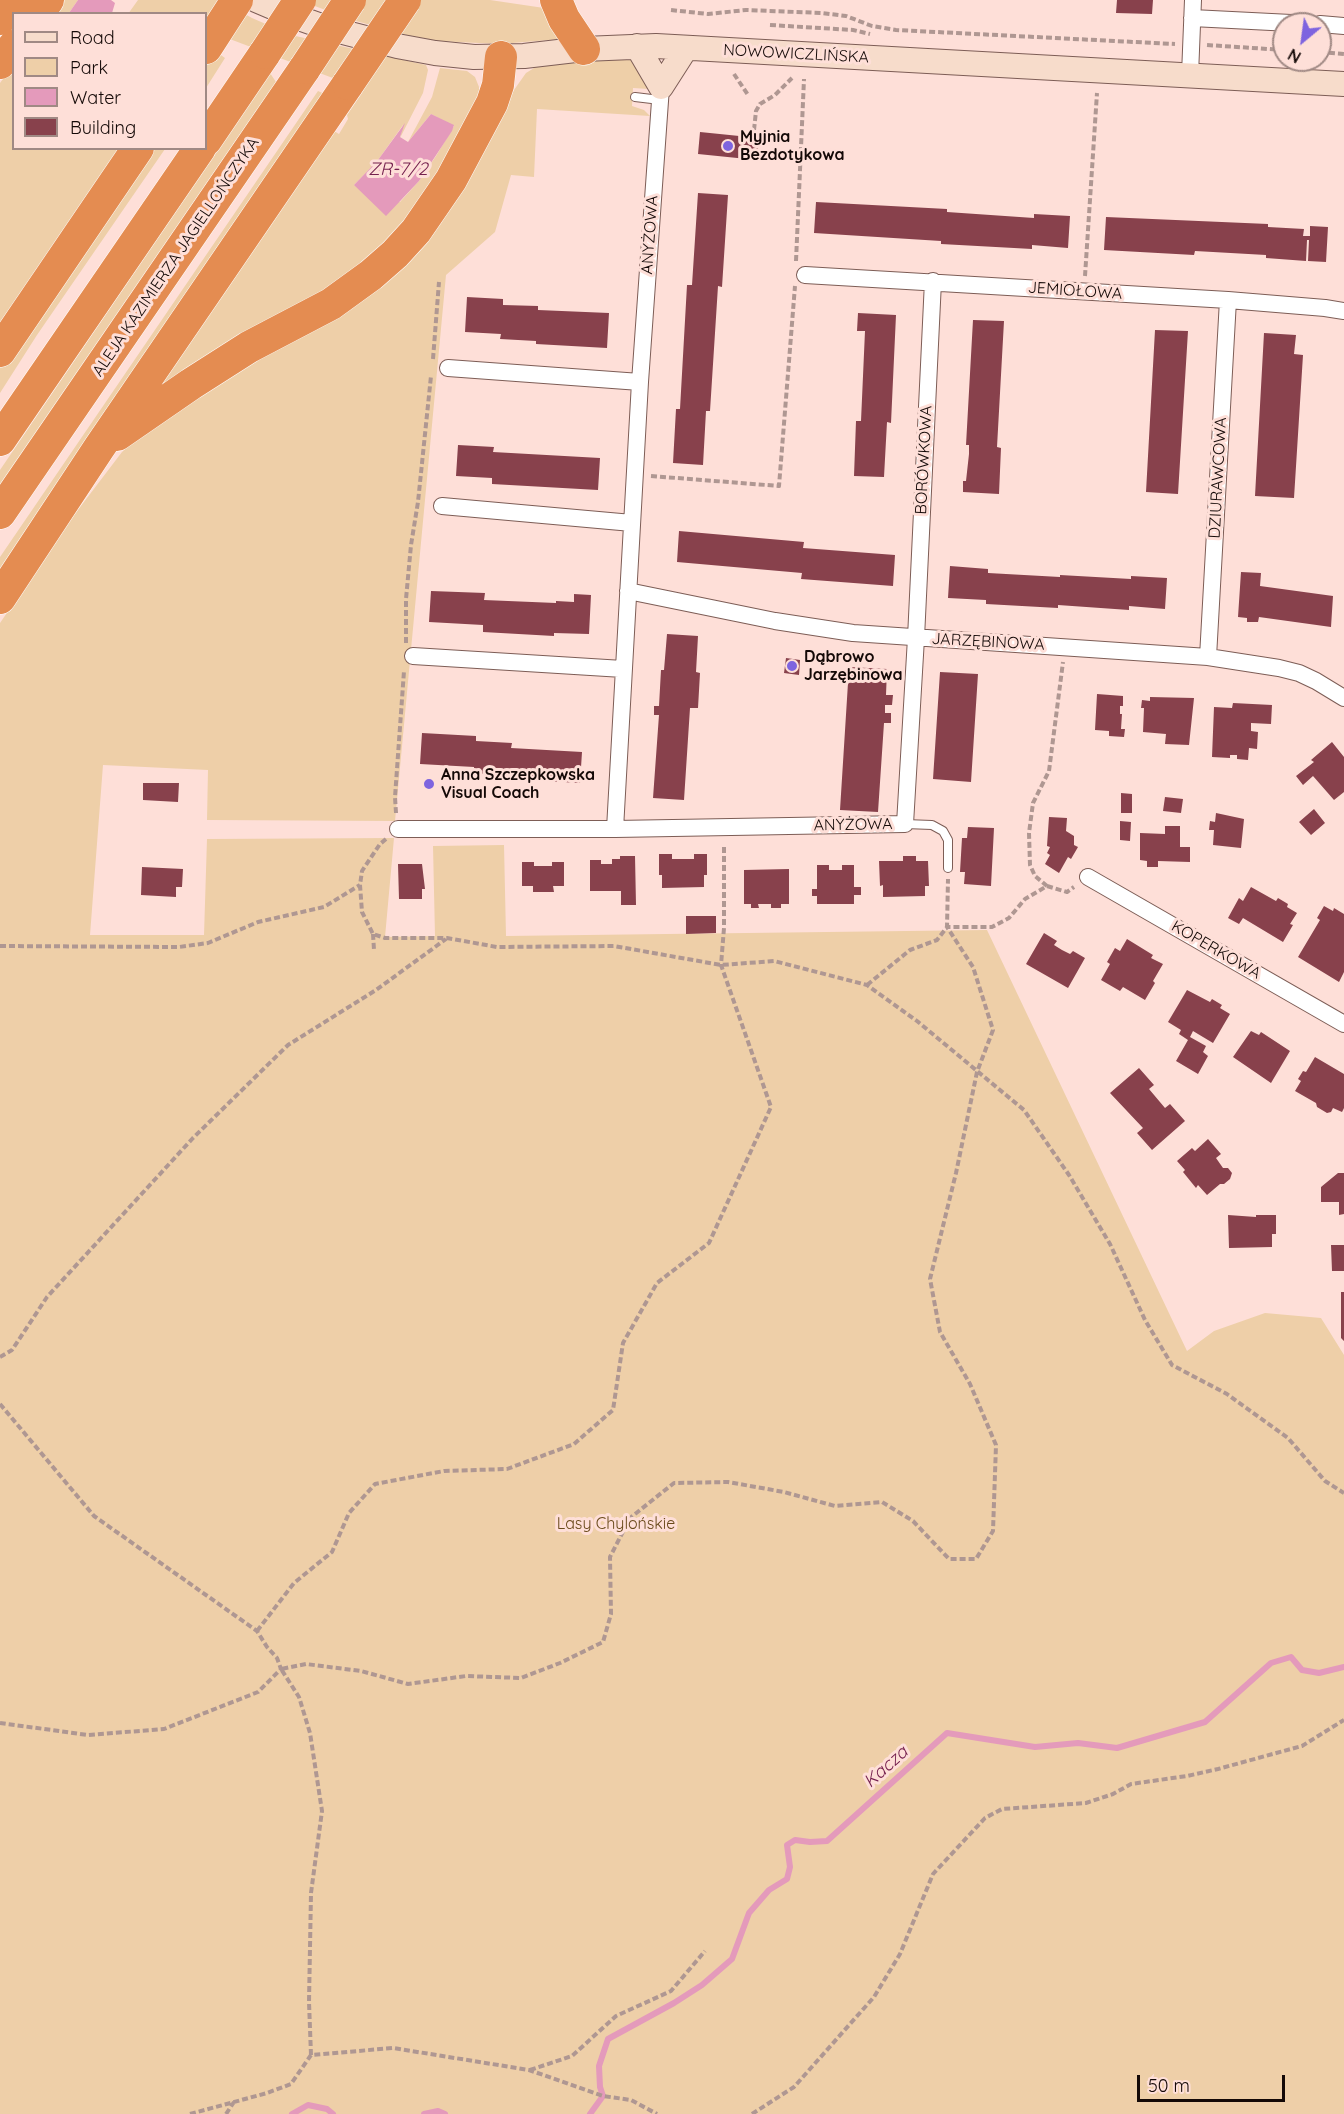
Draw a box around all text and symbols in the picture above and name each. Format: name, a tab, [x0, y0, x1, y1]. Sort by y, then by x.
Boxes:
legend	[12, 12, 207, 150]
north arrow	[1272, 12, 1332, 72]
text: Road	[70, 26, 115, 49]
street label: NOWOWICZLIŃSKA	[723, 41, 869, 67]
text: N	[1284, 44, 1304, 68]
text: Park	[70, 56, 108, 79]
text: Water	[70, 86, 121, 109]
text: Building	[70, 116, 136, 139]
place label: Myjnia Bezdotykowa	[740, 127, 845, 165]
street label: ALEJA KAZIMIERZA JAGIELLOŃCZYKA	[89, 134, 263, 380]
marker: Myjnia Bezdotykowa	[721, 139, 735, 153]
water label: ZR-7/2	[368, 159, 428, 181]
street label: ANYŻOWA	[638, 195, 662, 275]
street label: JEMIOŁOWA	[1027, 278, 1123, 304]
street label: BORÓWKOWA	[912, 405, 936, 515]
street label: DZIURAWCOWA	[1205, 417, 1231, 539]
street label: JARZĘBINOWA	[931, 629, 1045, 655]
place label: Dąbrowo Jarzębinowa	[804, 647, 903, 685]
marker: Dąbrowo Jarzębinowa	[785, 659, 799, 673]
place label: Anna Szczepkowska Visual Coach	[441, 765, 595, 803]
marker: Anna Szczepkowska Visual Coach	[422, 777, 436, 791]
street label: ANYŻOWA	[813, 815, 893, 835]
street label: KOPERKOWA	[1168, 917, 1264, 983]
park label: Lasy Chylońskie	[557, 1514, 675, 1534]
water label: Kacza	[859, 1742, 913, 1792]
scale bar	[1140, 2063, 1288, 2101]
text: 50 m	[1148, 2074, 1190, 2097]

